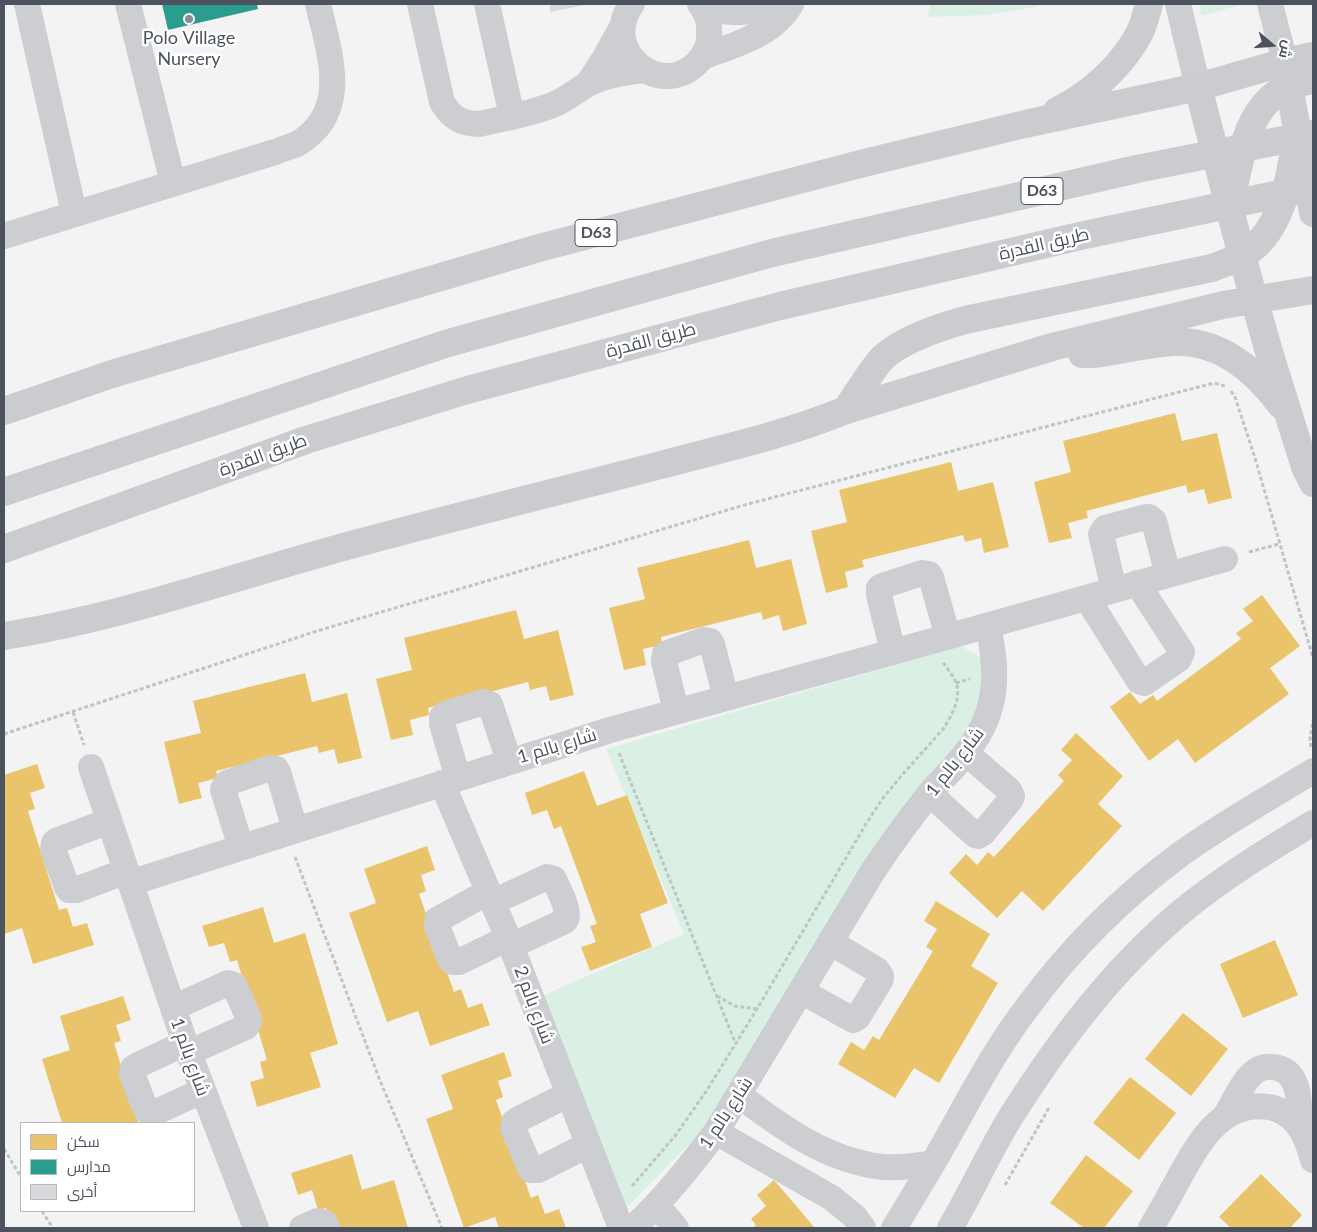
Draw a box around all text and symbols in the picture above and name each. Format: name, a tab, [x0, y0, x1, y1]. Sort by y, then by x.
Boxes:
marker: Polo Village Nursery	[183, 13, 195, 25]
north arrow	[1247, 20, 1297, 70]
place label: Polo Village Nursery	[143, 27, 235, 70]
text: ش	[1276, 39, 1298, 61]
road number: D63	[1021, 178, 1063, 205]
road number: D63	[575, 220, 617, 247]
street label: طريق القدرة	[997, 223, 1091, 265]
street label: طريق القدرة	[604, 318, 698, 362]
street label: طريق القدرة	[216, 429, 310, 481]
street label: شارع بالم 1	[921, 723, 989, 801]
street label: شارع بالم 1	[515, 724, 599, 768]
street label: شارع بالم 2	[509, 963, 559, 1047]
street label: شارع بالم 1	[166, 1015, 214, 1099]
street label: شارع بالم 1	[695, 1073, 757, 1153]
legend	[20, 1122, 195, 1212]
text: سكن	[67, 1132, 100, 1150]
text: مدارس	[67, 1157, 111, 1175]
text: أخرى	[67, 1182, 97, 1200]

